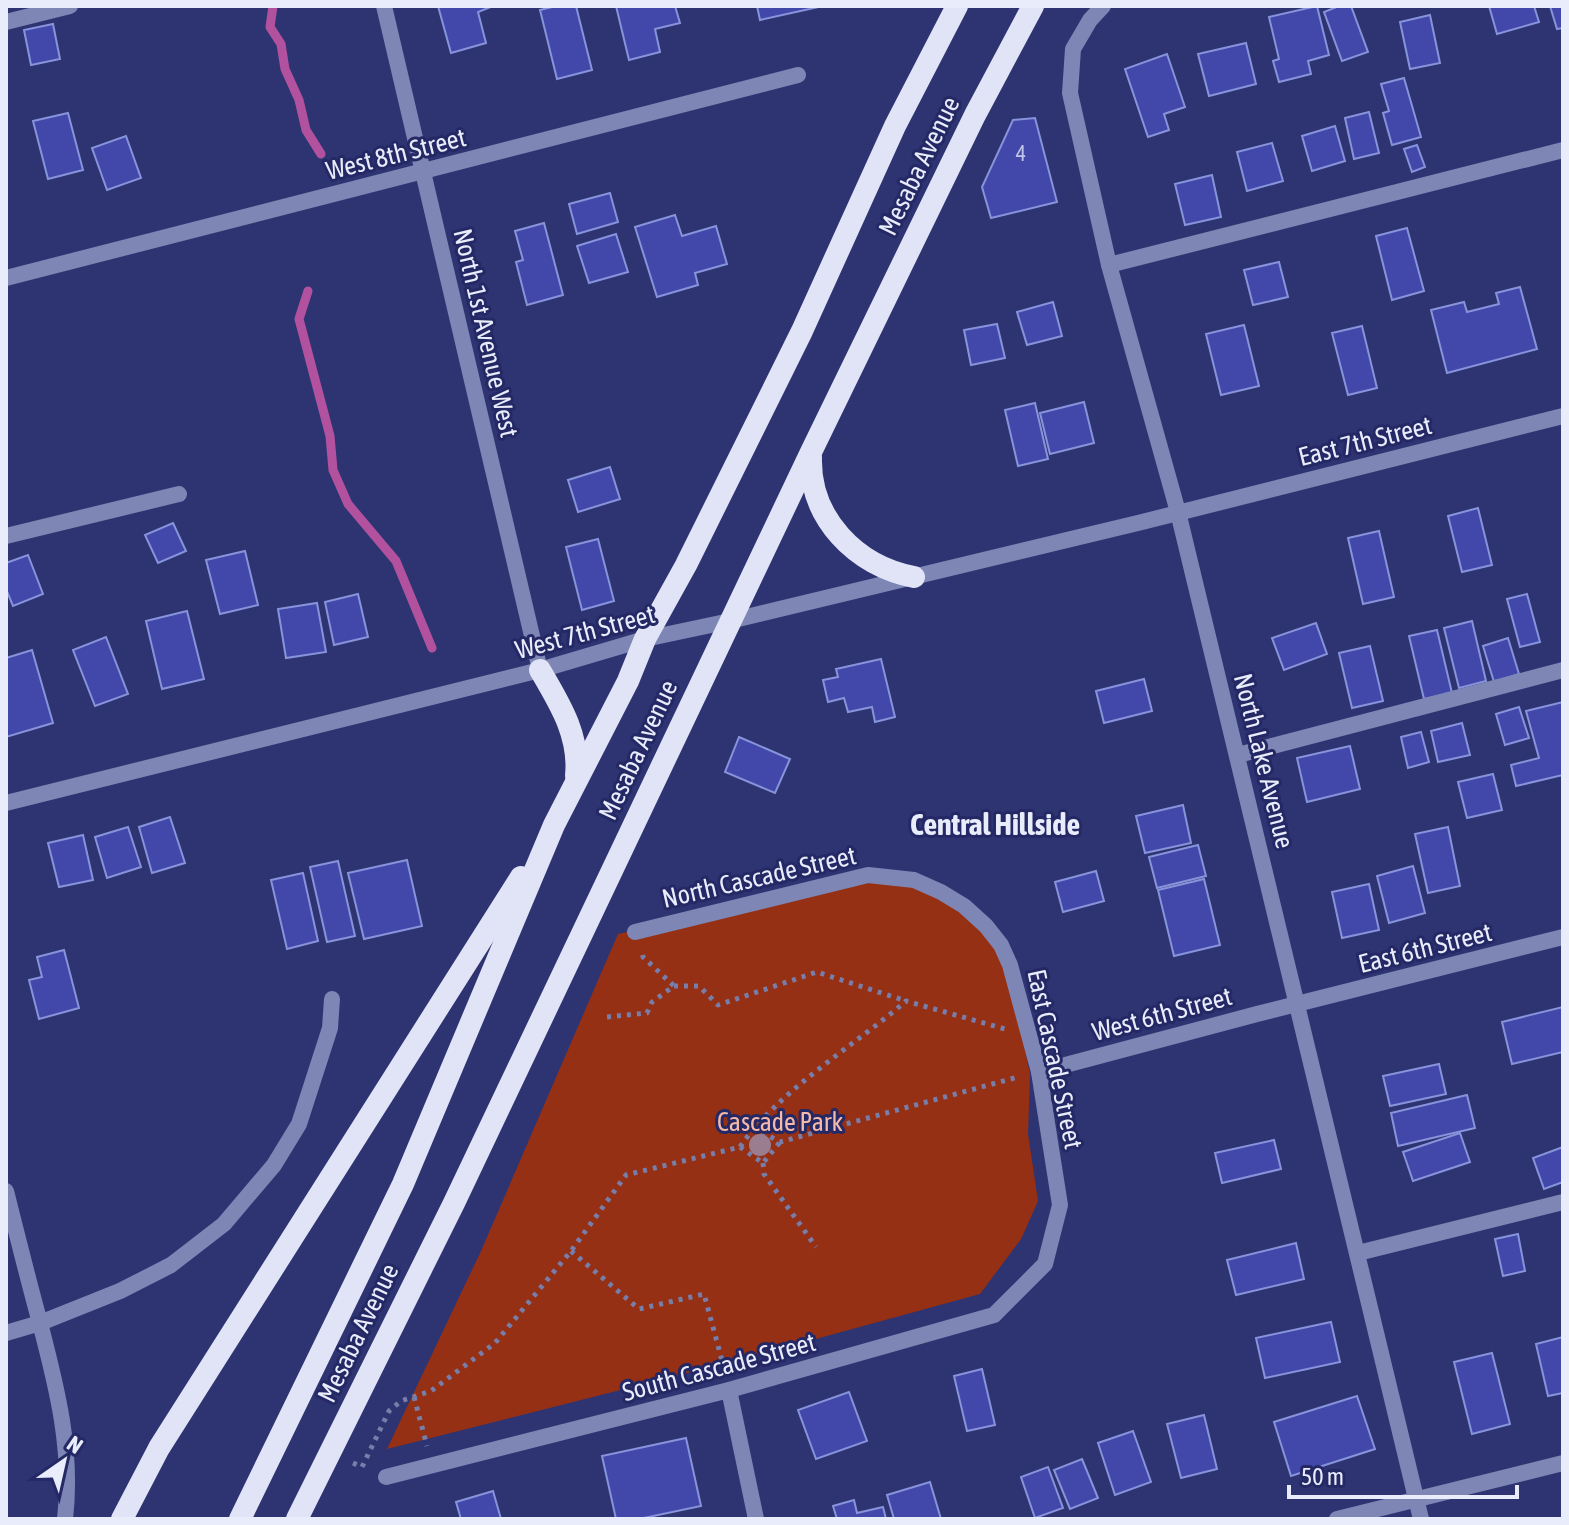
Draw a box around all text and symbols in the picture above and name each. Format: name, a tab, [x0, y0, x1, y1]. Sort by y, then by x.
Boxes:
street label: Mesaba Avenue	[873, 92, 965, 240]
street label: West 8th Street	[323, 122, 469, 186]
house number: 4	[1016, 140, 1026, 166]
street label: North 1st Avenue West	[447, 226, 525, 440]
street label: East 7th Street	[1295, 410, 1435, 472]
street label: West 7th Street	[512, 599, 658, 665]
street label: North Lake Avenue	[1228, 671, 1300, 851]
street label: Mesaba Avenue	[593, 675, 683, 825]
district label: Central Hillside	[910, 807, 1080, 841]
street label: North Cascade Street	[659, 840, 859, 914]
street label: East 6th Street	[1355, 917, 1495, 979]
street label: East Cascade Street	[1021, 966, 1089, 1152]
street label: West 6th Street	[1089, 981, 1235, 1047]
park label: Cascade Park	[717, 1107, 843, 1137]
street label: Mesaba Avenue	[312, 1259, 404, 1407]
street label: South Cascade Street	[619, 1327, 819, 1407]
north arrow	[24, 1421, 104, 1501]
text: N	[63, 1430, 88, 1459]
scale bar	[1289, 1449, 1517, 1499]
text: 50 m	[1301, 1463, 1344, 1490]

